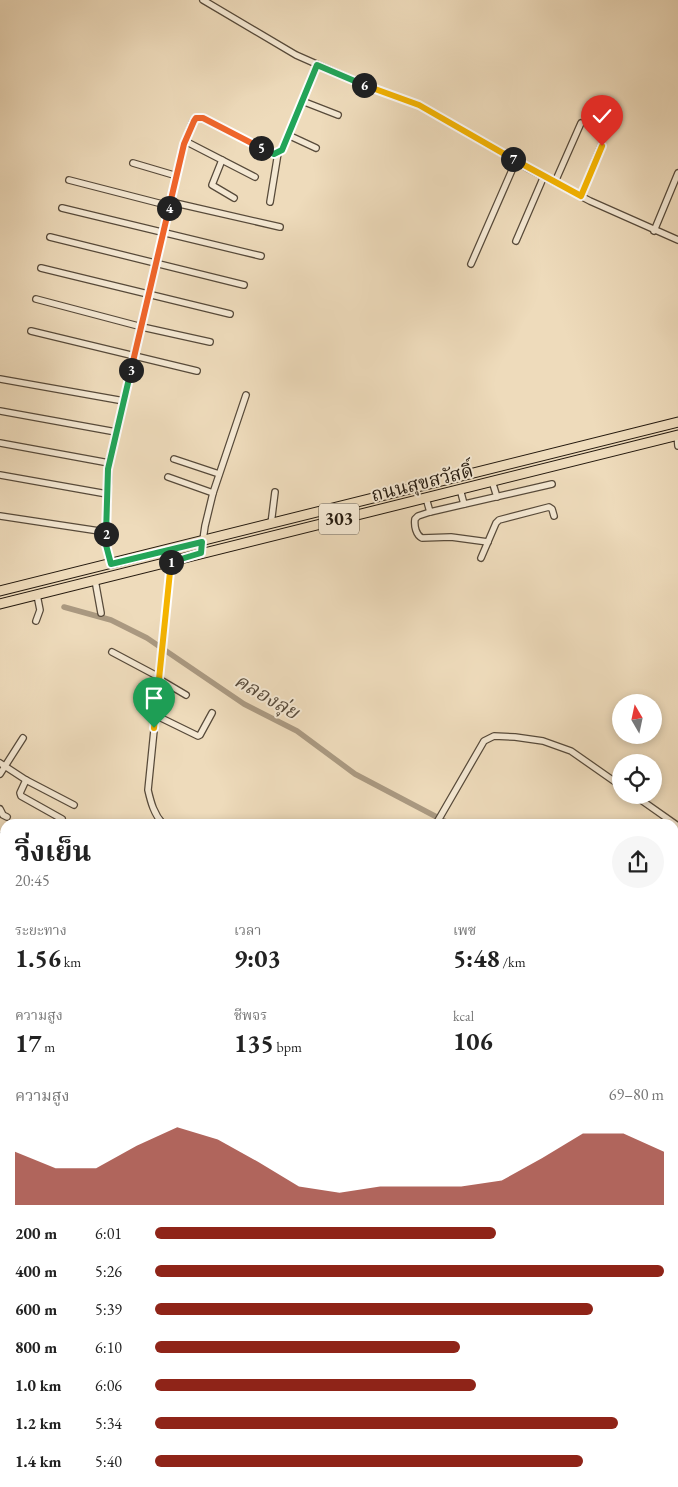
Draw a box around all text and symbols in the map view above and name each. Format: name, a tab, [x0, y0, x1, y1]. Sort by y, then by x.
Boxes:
pin: 6	[352, 72, 376, 98]
text: 6	[361, 76, 368, 94]
pin	[581, 95, 623, 146]
icon: check	[588, 102, 616, 130]
pin: 5	[248, 136, 274, 160]
text: 5	[258, 139, 265, 157]
pin: 7	[500, 146, 526, 172]
text: 7	[510, 150, 517, 168]
pin: 4	[156, 196, 182, 220]
text: 4	[166, 199, 173, 217]
pin: 3	[118, 358, 144, 382]
text: 3	[128, 361, 135, 379]
street label: ถนนสุขสวัสดิ์	[368, 456, 477, 507]
road number: 303	[319, 504, 359, 534]
pin: 2	[94, 522, 118, 546]
text: 2	[103, 525, 110, 543]
pin: 1	[158, 550, 184, 574]
text: 1	[168, 553, 175, 571]
water label: คลองลุ่ย	[230, 667, 305, 725]
pin	[133, 677, 175, 728]
icon: arrive	[140, 684, 168, 712]
north arrow	[612, 694, 662, 744]
map controls	[612, 694, 662, 804]
button: locate	[612, 754, 662, 804]
text: วิ่งเย็น	[15, 833, 91, 869]
button: share	[612, 836, 664, 888]
text: 20:45	[15, 870, 50, 891]
text: ระยะทาง	[15, 921, 67, 939]
text: เวลา	[234, 921, 261, 939]
text: เพซ	[453, 921, 476, 939]
text: 1.56	[15, 942, 61, 974]
text: 9:03	[234, 942, 281, 974]
text: 5:48	[453, 942, 500, 974]
text: km	[61, 953, 81, 971]
text: /km	[500, 953, 526, 971]
text: ความสูง	[15, 1006, 63, 1024]
text: ชีพจร	[234, 1006, 267, 1024]
text: kcal	[453, 1007, 474, 1025]
text: 106	[453, 1025, 493, 1057]
text: 17	[15, 1027, 41, 1059]
text: 135	[234, 1027, 274, 1059]
text: m	[41, 1038, 55, 1056]
text: bpm	[274, 1038, 302, 1056]
text: 69–80 m	[609, 1084, 664, 1105]
text: ความสูง	[15, 1085, 70, 1106]
text: 200 m	[15, 1223, 57, 1244]
text: 6:01	[95, 1223, 122, 1244]
text: 400 m	[15, 1261, 57, 1282]
text: 5:26	[95, 1261, 122, 1282]
text: 600 m	[15, 1299, 57, 1320]
text: 5:39	[95, 1299, 122, 1320]
text: 800 m	[15, 1337, 57, 1358]
text: 6:10	[95, 1337, 122, 1358]
text: 1.0 km	[15, 1375, 61, 1396]
text: 6:06	[95, 1375, 122, 1396]
text: 1.2 km	[15, 1413, 61, 1434]
text: 5:34	[95, 1413, 122, 1434]
text: 1.4 km	[15, 1451, 61, 1472]
text: 5:40	[95, 1451, 122, 1472]

